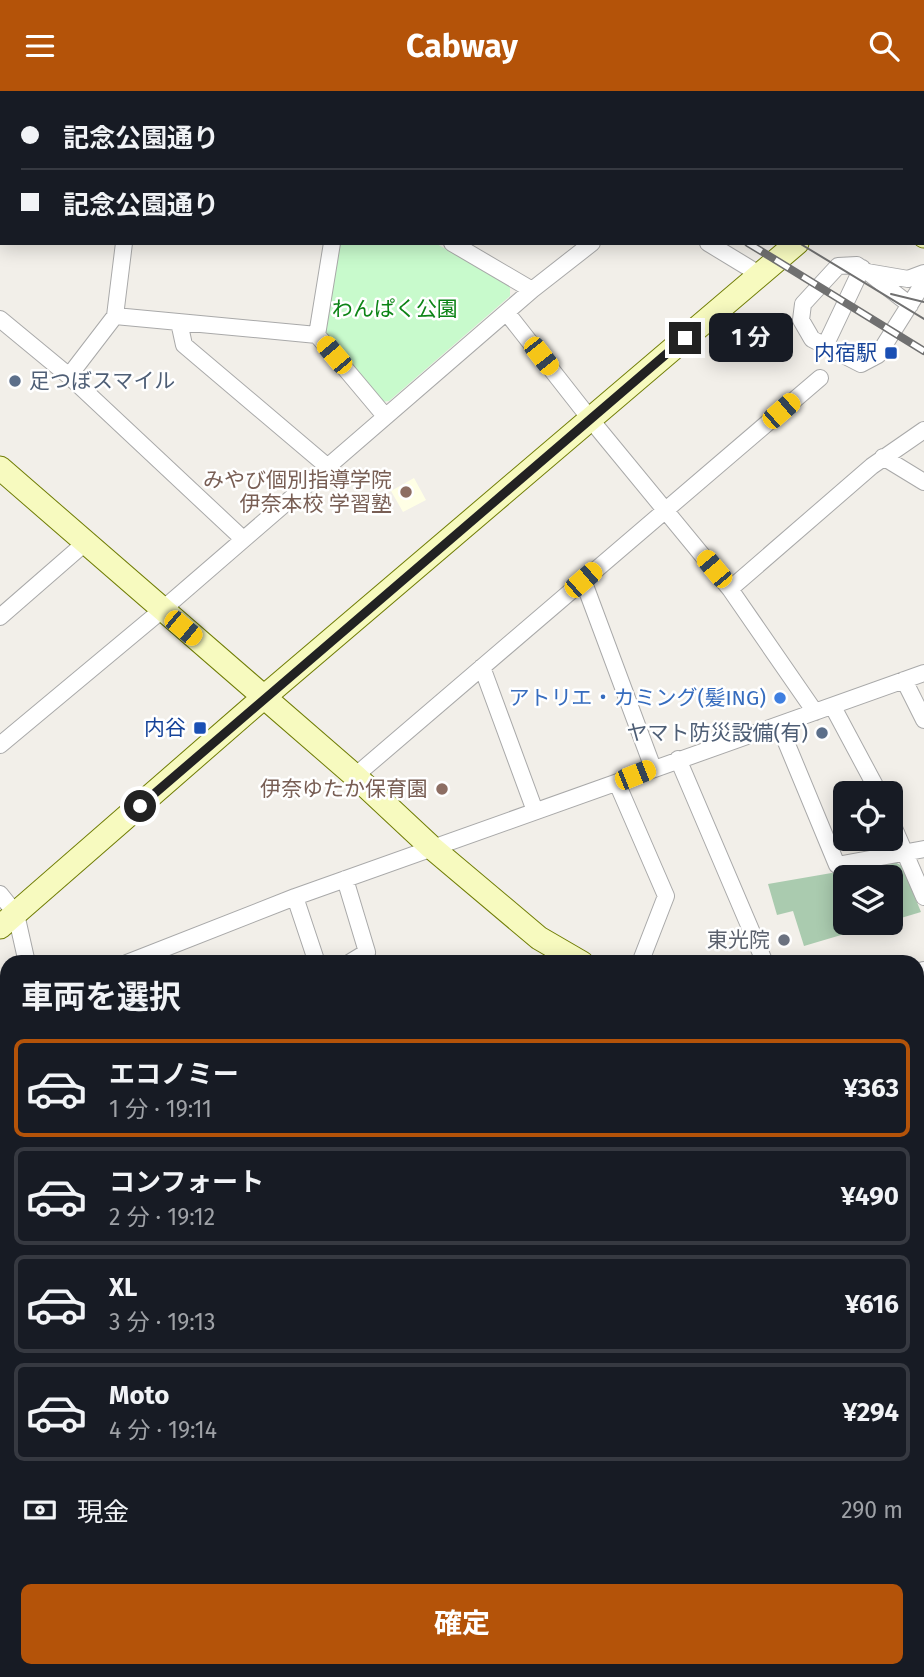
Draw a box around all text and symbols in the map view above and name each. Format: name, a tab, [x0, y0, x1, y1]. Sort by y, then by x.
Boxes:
icon: menu	[21, 27, 59, 65]
text: Cabway	[406, 27, 518, 65]
icon: search	[865, 27, 903, 65]
text: 記念公園通り	[63, 123, 219, 154]
text: 記念公園通り	[63, 190, 219, 221]
park label: わんぱく公園	[332, 296, 458, 322]
callout: 1 分	[710, 313, 794, 363]
route end	[669, 322, 701, 354]
text: 1 分	[731, 323, 771, 351]
car	[313, 332, 356, 378]
car	[520, 333, 563, 379]
place label: 内宿駅	[814, 340, 877, 366]
marker: 内宿駅	[883, 345, 899, 361]
place label: 足つぼスマイル	[29, 368, 175, 394]
marker: 足つぼスマイル	[7, 373, 23, 389]
car	[759, 389, 804, 433]
place label: みやび個別指導学院 伊奈本校 学習塾	[203, 467, 392, 517]
marker: みやび個別指導学院 伊奈本校 学習塾	[398, 484, 414, 500]
car	[693, 546, 736, 592]
car	[561, 558, 606, 602]
car	[161, 606, 206, 650]
place label: アトリエ・カミング(髪ING)	[509, 685, 766, 711]
marker: アトリエ・カミング(髪ING)	[772, 690, 788, 706]
place label: 内谷	[144, 715, 186, 741]
marker: 内谷	[192, 720, 208, 736]
place label: ヤマト防災設備(有)	[626, 720, 808, 746]
marker: ヤマト防災設備(有)	[814, 725, 830, 741]
car	[612, 757, 659, 793]
place label: 伊奈ゆたか保育園	[260, 776, 428, 802]
marker: 伊奈ゆたか保育園	[434, 781, 450, 797]
map controls	[833, 781, 903, 935]
button: locate	[833, 781, 903, 851]
route start	[124, 790, 156, 822]
button: layers	[833, 865, 903, 935]
place label: 東光院	[707, 927, 770, 953]
marker: 東光院	[776, 932, 792, 948]
text: 車両を選択	[21, 978, 181, 1016]
icon: car	[25, 1057, 88, 1120]
text: エコノミー	[109, 1059, 239, 1090]
text: ¥363	[843, 1073, 899, 1104]
text: 1 分 · 19:11	[109, 1095, 212, 1123]
icon: car	[25, 1165, 88, 1228]
text: コンフォート	[109, 1167, 264, 1198]
text: ¥490	[841, 1181, 899, 1212]
text: 2 分 · 19:12	[109, 1203, 215, 1231]
text: XL	[109, 1272, 137, 1303]
icon: car	[25, 1273, 88, 1336]
text: ¥616	[845, 1289, 899, 1320]
text: 3 分 · 19:13	[109, 1308, 215, 1336]
text: Moto	[109, 1380, 169, 1411]
icon: car	[25, 1381, 88, 1444]
text: ¥294	[842, 1397, 899, 1428]
text: 4 分 · 19:14	[109, 1416, 217, 1444]
icon: cash	[21, 1491, 59, 1529]
text: 290 m	[841, 1496, 903, 1524]
text: 現金	[77, 1497, 129, 1528]
button: 確定	[21, 1584, 903, 1664]

